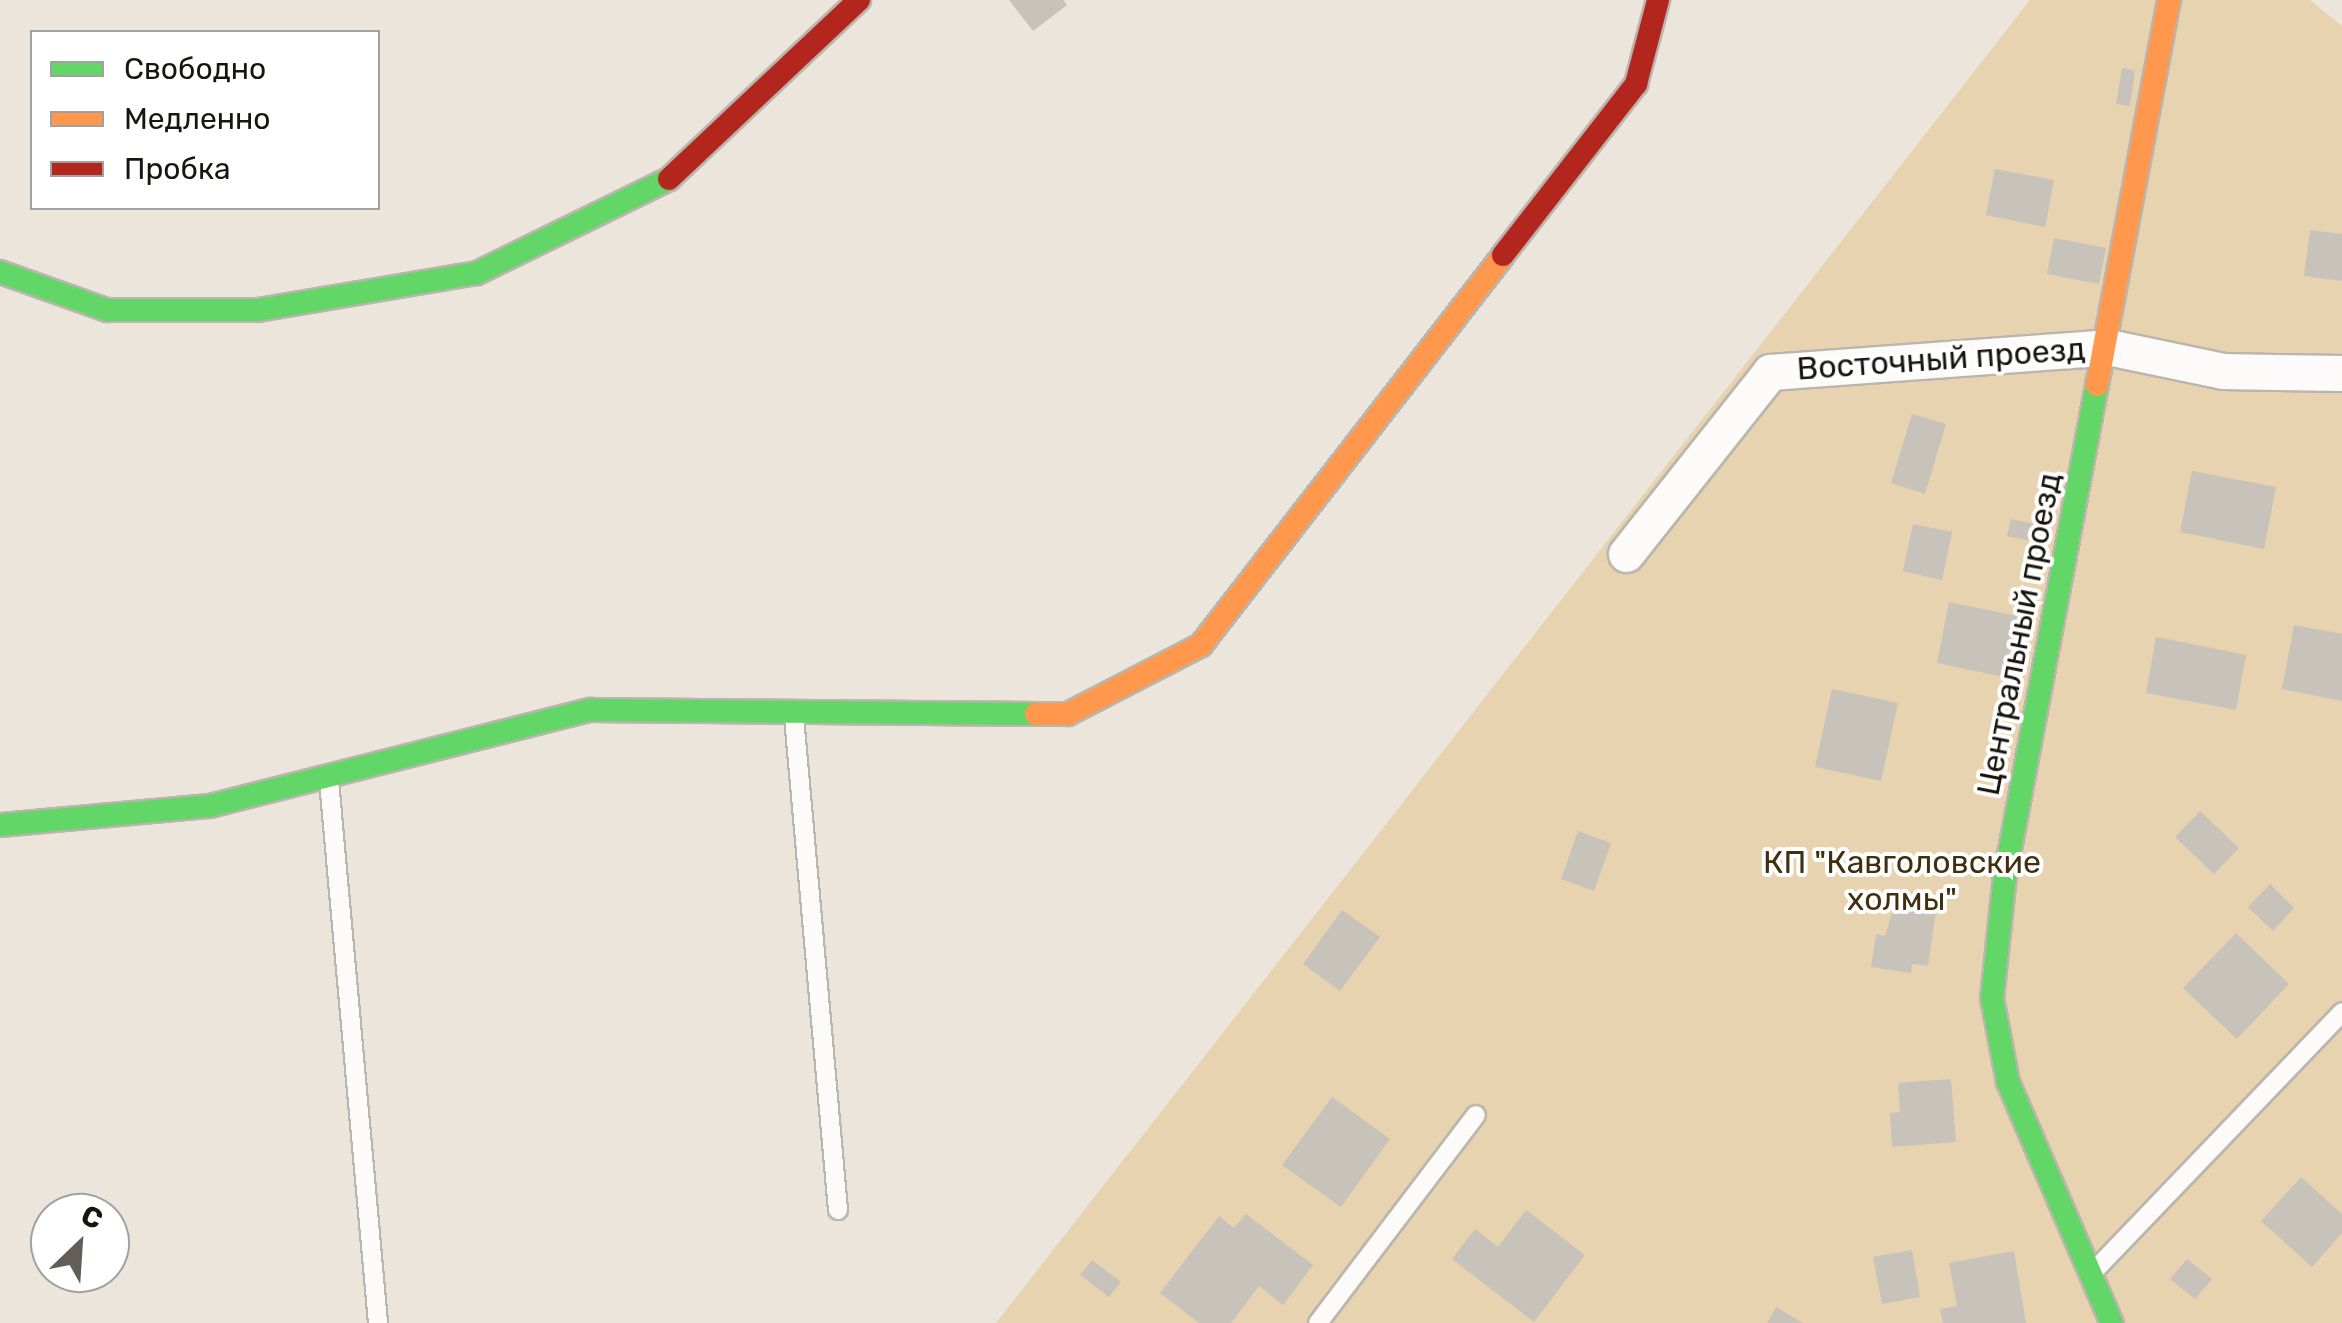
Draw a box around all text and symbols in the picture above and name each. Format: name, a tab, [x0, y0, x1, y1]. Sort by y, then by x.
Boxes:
legend	[30, 30, 380, 210]
text: Свободно	[124, 51, 266, 87]
text: Медленно	[124, 101, 271, 137]
text: Пробка	[124, 151, 231, 187]
street label: Восточный проезд	[1795, 330, 2087, 388]
street label: Центральный проезд	[1969, 469, 2069, 799]
park label: КП "Кавголовские холмы"	[1763, 844, 2041, 919]
north arrow	[30, 1193, 130, 1293]
text: С	[76, 1198, 108, 1236]

